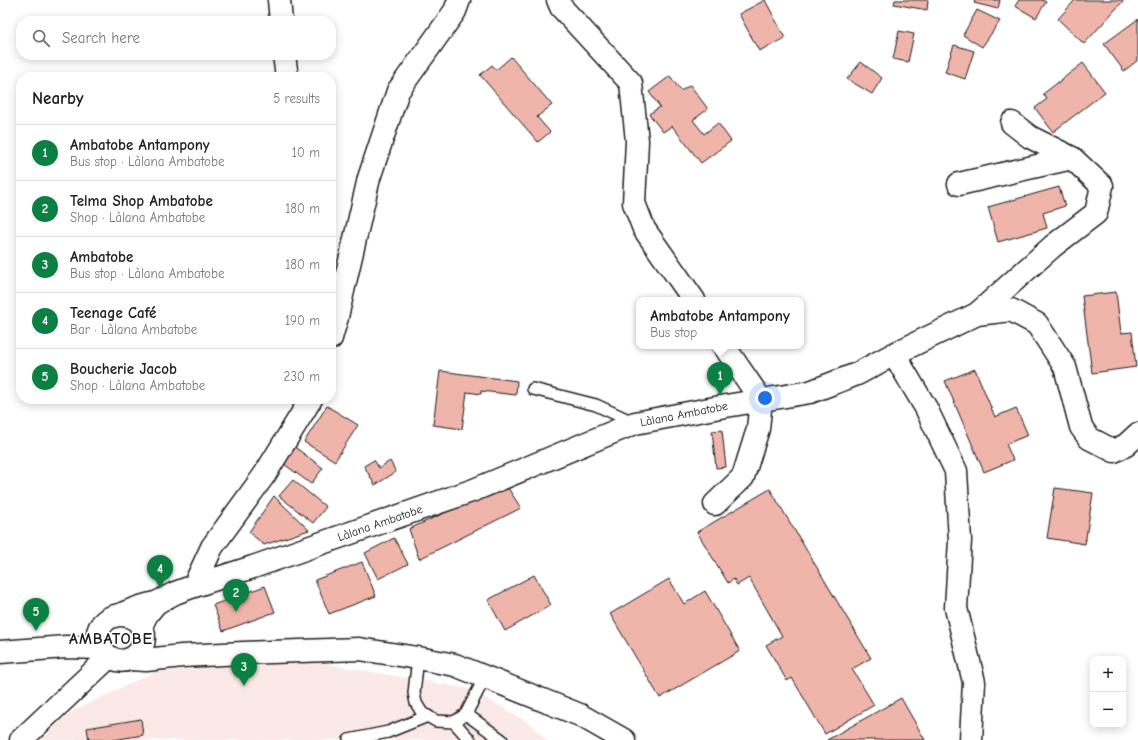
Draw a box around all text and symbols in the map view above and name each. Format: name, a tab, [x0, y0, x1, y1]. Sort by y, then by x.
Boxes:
search box	[16, 16, 336, 60]
icon: search	[30, 27, 52, 49]
text: Search here	[62, 29, 140, 47]
text: Nearby	[32, 89, 83, 108]
text: 5 results	[273, 91, 320, 106]
text: Ambatobe Antampony	[70, 136, 210, 154]
text: 1	[42, 145, 48, 160]
text: 10 m	[292, 145, 320, 160]
text: Bus stop · Làlana Ambatobe	[70, 154, 224, 169]
text: Telma Shop Ambatobe	[70, 192, 213, 210]
text: 2	[42, 201, 48, 216]
text: 180 m	[285, 201, 320, 216]
text: Shop · Làlana Ambatobe	[70, 210, 205, 225]
text: Ambatobe	[70, 248, 133, 266]
text: 3	[42, 257, 48, 272]
text: 180 m	[285, 257, 320, 272]
text: Bus stop · Làlana Ambatobe	[70, 266, 224, 281]
popup	[636, 297, 804, 349]
text: Teenage Café	[70, 304, 156, 322]
text: Ambatobe Antampony	[650, 307, 790, 325]
text: 4	[42, 313, 48, 328]
text: 190 m	[285, 313, 320, 328]
text: Bar · Làlana Ambatobe	[70, 322, 197, 337]
text: Bus stop	[650, 325, 697, 340]
text: Boucherie Jacob	[70, 360, 177, 378]
pin: 1	[707, 362, 733, 395]
text: 5	[42, 369, 48, 384]
text: 230 m	[284, 369, 320, 384]
text: Shop · Làlana Ambatobe	[70, 378, 205, 393]
your location	[755, 388, 775, 408]
street label: Làlana Ambatobe	[639, 399, 729, 429]
street label: Làlana Ambatobe	[336, 502, 424, 544]
pin: 4	[147, 555, 173, 588]
pin: 2	[223, 579, 249, 612]
pin: 5	[23, 598, 49, 631]
district label: AMBATOBE	[69, 630, 153, 648]
pin: 3	[231, 653, 257, 686]
map controls	[1090, 656, 1126, 728]
button: +	[1090, 656, 1126, 692]
button: −	[1090, 692, 1126, 728]

